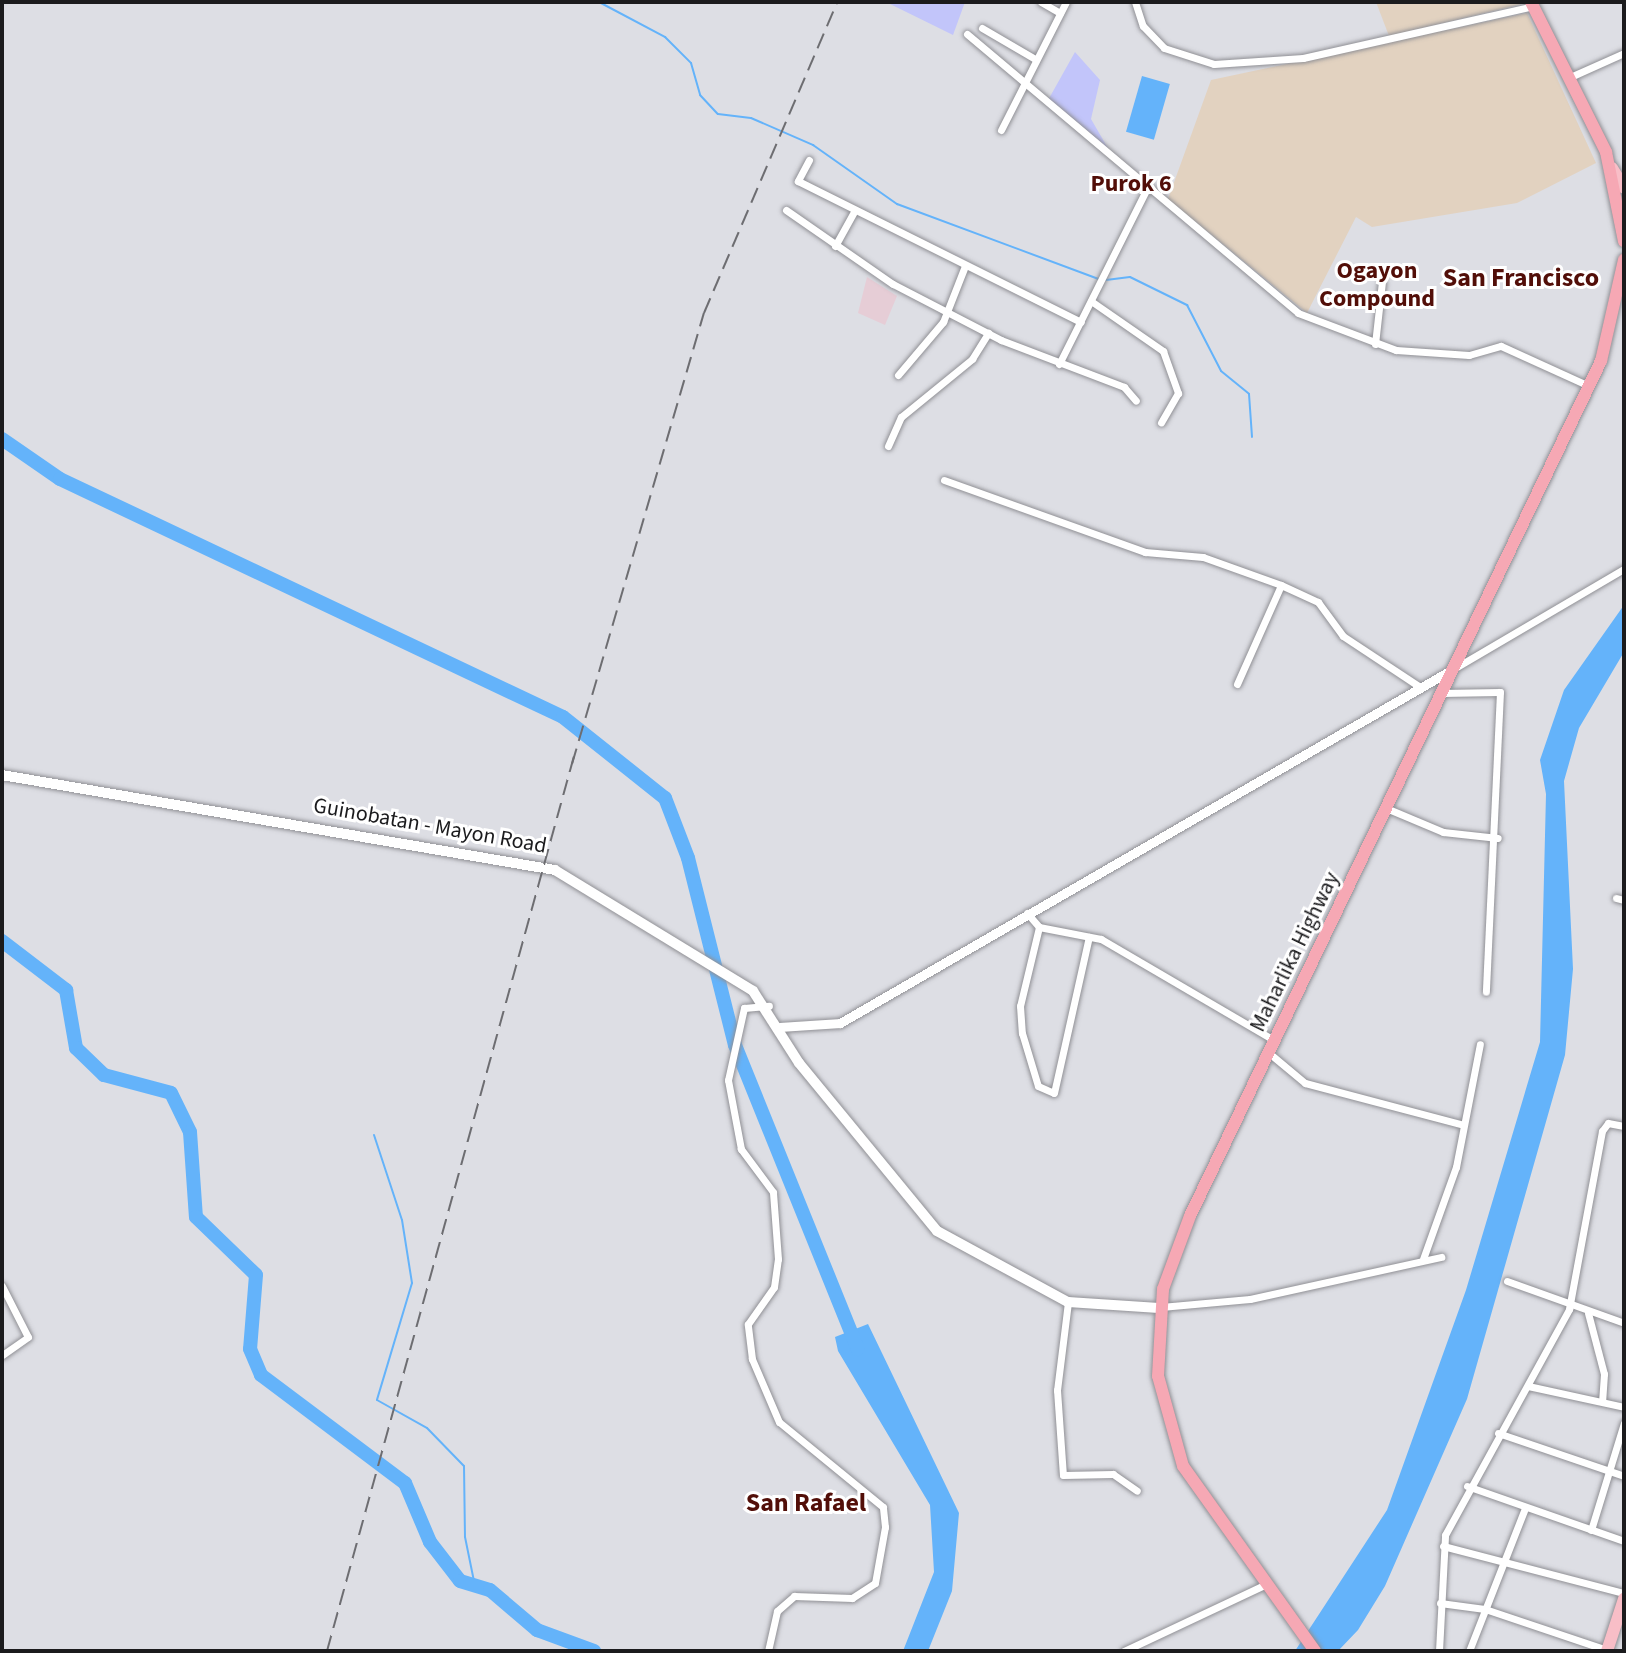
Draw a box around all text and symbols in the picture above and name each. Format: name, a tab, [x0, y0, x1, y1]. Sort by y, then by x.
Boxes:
district label: Purok 6	[1090, 170, 1172, 198]
district label: Ogayon Compound	[1319, 257, 1435, 313]
district label: San Francisco	[1443, 262, 1599, 294]
street label: Guinobatan - Mayon Road	[311, 792, 549, 860]
street label: Maharlika Highway	[1245, 868, 1345, 1036]
district label: San Rafael	[746, 1487, 866, 1519]

